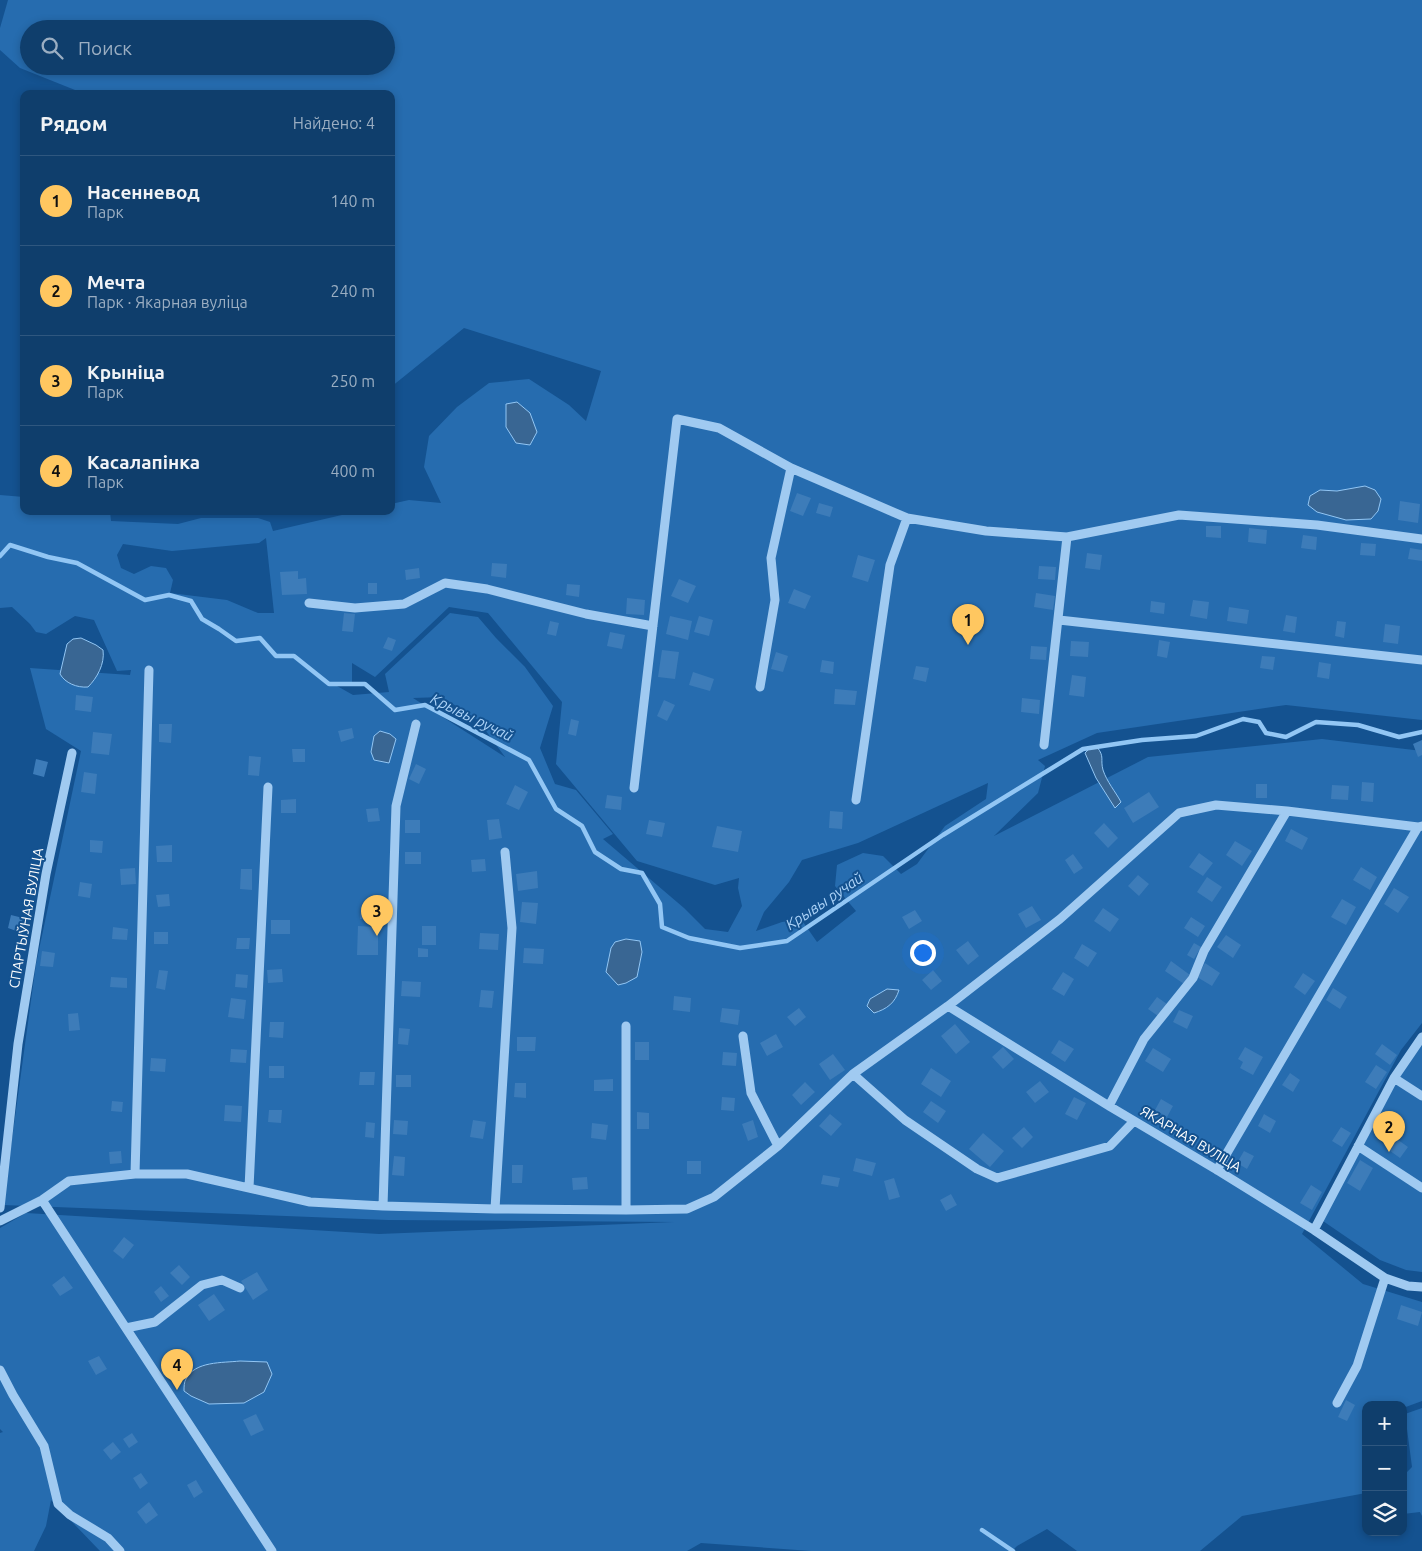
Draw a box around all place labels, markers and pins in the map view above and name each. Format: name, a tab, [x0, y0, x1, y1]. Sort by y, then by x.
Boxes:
pin: 1	[952, 604, 984, 645]
pin: 3	[361, 895, 393, 936]
pin: 2	[1373, 1111, 1405, 1152]
pin: 4	[161, 1349, 193, 1390]

